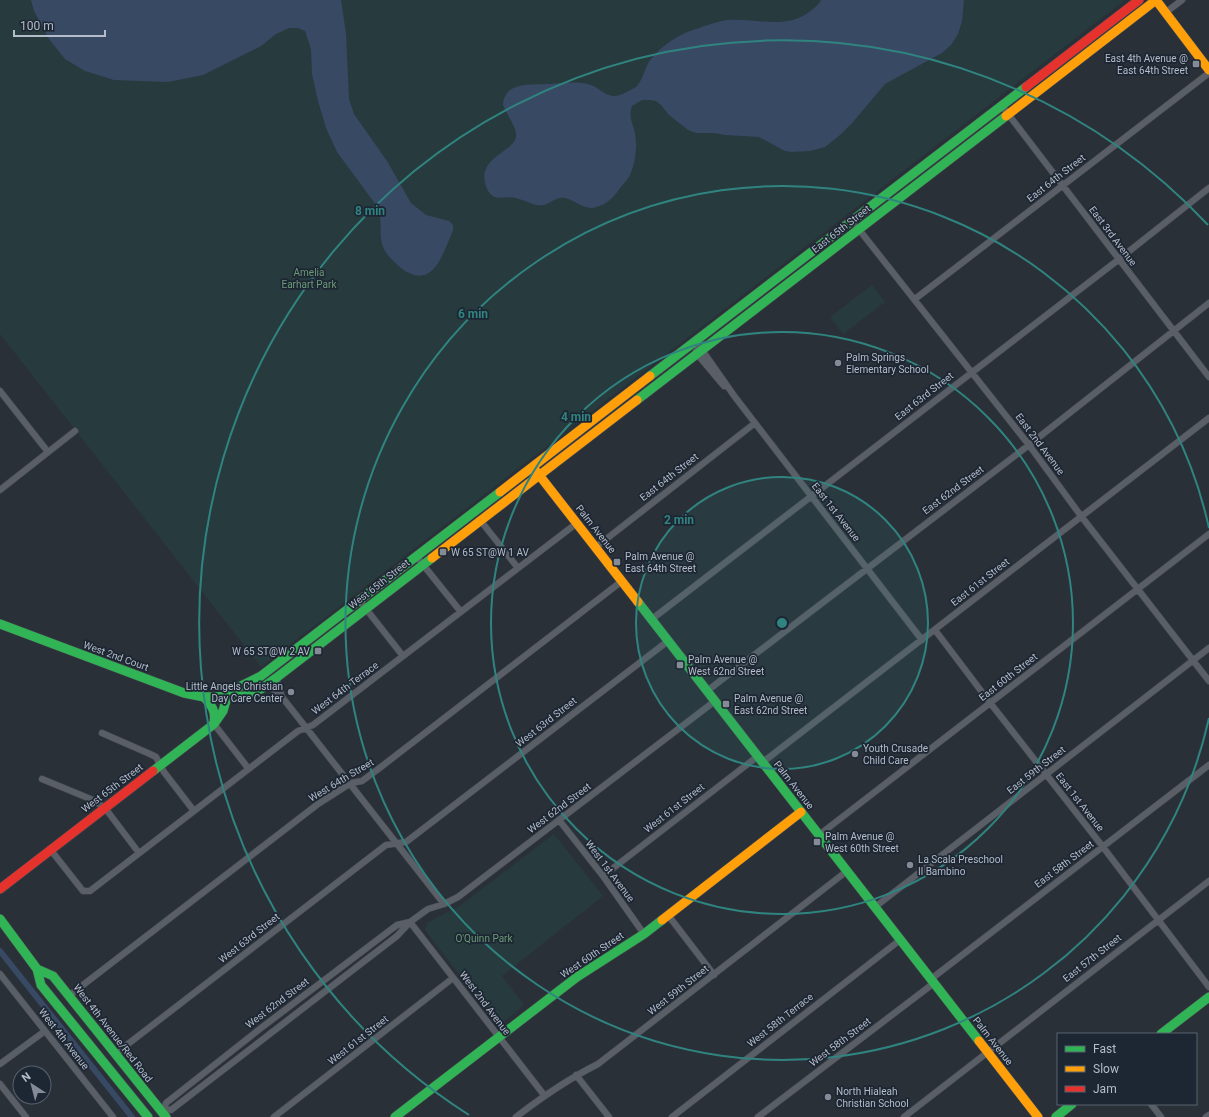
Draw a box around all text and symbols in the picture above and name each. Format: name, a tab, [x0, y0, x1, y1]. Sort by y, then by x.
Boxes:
scale bar	[14, 12, 105, 38]
text: 100 m	[20, 19, 54, 33]
place label: East 4th Avenue @ East 64th Street	[1105, 53, 1188, 76]
marker: East 4th Avenue @ East 64th Street	[1191, 59, 1201, 69]
street label: East 64th Street	[1025, 152, 1087, 204]
street label: East 65th Street	[810, 203, 872, 255]
text: 8 min	[355, 204, 385, 218]
street label: East 3rd Avenue	[1087, 204, 1139, 268]
park label: Amelia Earhart Park	[282, 267, 337, 290]
text: 6 min	[458, 307, 488, 321]
place label: Palm Springs Elementary School	[846, 352, 929, 375]
marker: Palm Springs Elementary School	[833, 358, 843, 368]
street label: East 63rd Street	[893, 370, 955, 422]
text: 4 min	[561, 410, 591, 424]
street label: East 2nd Avenue	[1013, 411, 1067, 477]
street label: East 64th Street	[638, 451, 700, 503]
street label: East 62nd Street	[920, 464, 986, 516]
street label: East 1st Avenue	[810, 481, 862, 543]
street label: Palm Avenue	[574, 503, 618, 555]
text: 2 min	[664, 513, 694, 527]
marker: W 65 ST@W 1 AV	[438, 547, 448, 557]
place label: W 65 ST@W 1 AV	[451, 547, 530, 558]
place label: Palm Avenue @ East 64th Street	[625, 551, 696, 574]
street label: East 61st Street	[949, 556, 1011, 608]
street label: West 65th Street	[347, 557, 411, 611]
marker: Palm Avenue @ East 64th Street	[612, 557, 622, 567]
centre of rings	[775, 616, 789, 630]
street label: West 2nd Court	[82, 639, 150, 673]
place label: W 65 ST@W 2 AV	[232, 646, 311, 657]
marker: W 65 ST@W 2 AV	[313, 646, 323, 656]
street label: East 60th Street	[977, 651, 1039, 703]
place label: Palm Avenue @ West 62nd Street	[688, 654, 764, 677]
street label: West 64th Terrace	[310, 659, 380, 717]
marker: Palm Avenue @ West 62nd Street	[675, 660, 685, 670]
place label: Little Angels Christian Day Care Center	[186, 681, 284, 704]
marker: Little Angels Christian Day Care Center	[286, 687, 296, 697]
place label: Palm Avenue @ East 62nd Street	[734, 693, 807, 716]
street label: West 63rd Street	[513, 695, 579, 749]
marker: Palm Avenue @ East 62nd Street	[721, 699, 731, 709]
place label: Youth Crusade Child Care	[863, 743, 928, 766]
street label: East 59th Street	[1005, 744, 1067, 796]
marker: Youth Crusade Child Care	[850, 749, 860, 759]
street label: West 64th Street	[307, 756, 375, 804]
street label: Palm Avenue	[772, 759, 816, 811]
street label: West 65th Street	[79, 761, 145, 815]
street label: East 1st Avenue	[1054, 771, 1106, 833]
street label: West 62nd Street	[525, 781, 593, 835]
street label: West 61st Street	[642, 781, 706, 835]
place label: Palm Avenue @ West 60th Street	[825, 831, 899, 854]
marker: Palm Avenue @ West 60th Street	[812, 837, 822, 847]
street label: West 1st Avenue	[583, 838, 637, 904]
street label: East 58th Street	[1032, 838, 1096, 890]
place label: La Scala Preschool Il Bambino	[918, 854, 1003, 877]
marker: La Scala Preschool Il Bambino	[905, 860, 915, 870]
street label: West 63rd Street	[216, 911, 282, 965]
street label: West 60th Street	[558, 930, 626, 980]
street label: East 57th Street	[1061, 932, 1123, 984]
park label: O'Quinn Park	[455, 933, 513, 944]
street label: West 59th Street	[646, 963, 710, 1017]
street label: West 2nd Avenue	[457, 969, 513, 1037]
street label: West 62nd Street	[243, 976, 311, 1030]
street label: West 4th Avenue/Red Road	[71, 982, 155, 1084]
street label: West 58th Terrace	[745, 991, 815, 1049]
street label: West 4th Avenue	[37, 1006, 91, 1072]
street label: West 61st Street	[326, 1013, 390, 1067]
street label: West 58th Street	[807, 1015, 873, 1069]
street label: Palm Avenue	[971, 1015, 1015, 1067]
legend	[1057, 1033, 1197, 1105]
text: Fast	[1093, 1042, 1116, 1056]
text: Slow	[1093, 1062, 1119, 1076]
north arrow	[12, 1065, 52, 1105]
text: N	[19, 1070, 34, 1085]
text: Jam	[1093, 1082, 1117, 1096]
place label: North Hialeah Christian School	[836, 1086, 909, 1109]
marker: North Hialeah Christian School	[823, 1092, 833, 1102]

